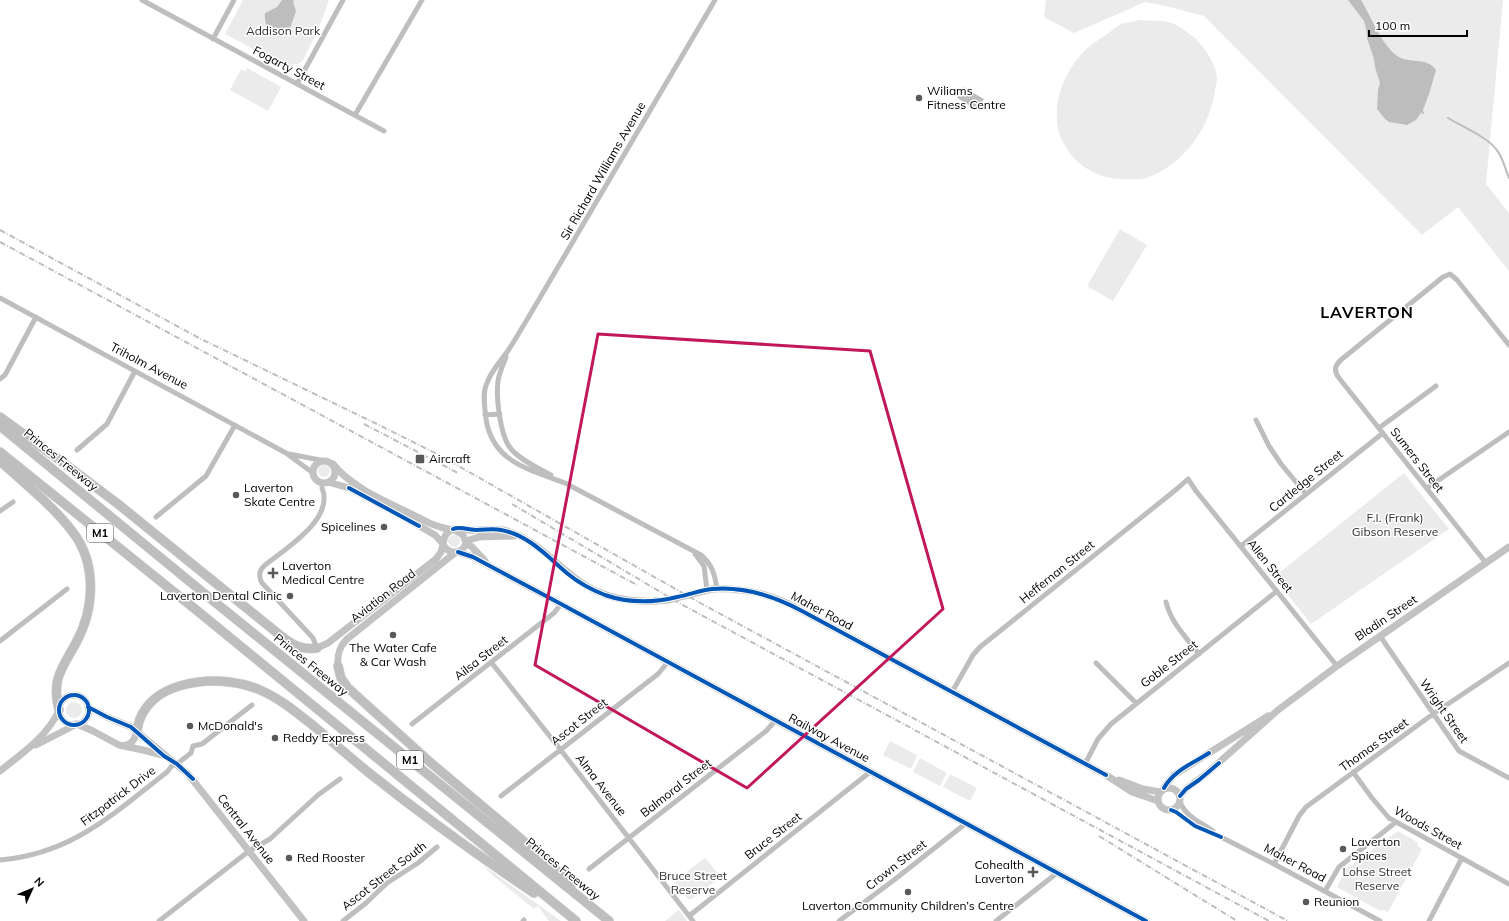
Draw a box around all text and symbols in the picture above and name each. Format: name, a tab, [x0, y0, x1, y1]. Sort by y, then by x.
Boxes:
scale bar	[1369, 12, 1467, 38]
text: 100 m	[1375, 18, 1410, 33]
park label: Addison Park	[246, 23, 321, 38]
street label: Fogarty Street	[251, 42, 328, 93]
place label: Wiliams Fitness Centre	[927, 83, 1006, 112]
marker: Wiliams Fitness Centre	[914, 93, 924, 103]
street label: Sir Richard Williams Avenue	[557, 99, 648, 243]
district label: LAVERTON	[1320, 302, 1414, 322]
street label: Triholm Avenue	[108, 339, 191, 392]
street label: Sumers Street	[1387, 424, 1447, 495]
street label: Princes Freeway	[21, 425, 102, 494]
street label: Cartledge Street	[1266, 446, 1346, 515]
place label: Aircraft	[429, 451, 470, 466]
marker: Aircraft	[414, 453, 426, 465]
place label: Laverton Skate Centre	[244, 480, 315, 509]
marker: Laverton Skate Centre	[231, 490, 241, 500]
park label: F.I. (Frank) Gibson Reserve	[1352, 510, 1438, 539]
place label: Spicelines	[321, 519, 376, 534]
marker: Spicelines	[379, 522, 389, 532]
road number: M1	[87, 524, 113, 542]
street label: Allen Street	[1244, 536, 1296, 595]
street label: Heffernan Street	[1016, 537, 1097, 606]
place label: Laverton Medical Centre	[282, 558, 364, 587]
street label: Aviation Road	[347, 566, 418, 626]
marker: Laverton Medical Centre	[267, 567, 279, 579]
place label: Laverton Dental Clinic	[160, 588, 282, 603]
street label: Maher Road	[789, 588, 856, 633]
marker: Laverton Dental Clinic	[285, 591, 295, 601]
street label: Bladin Street	[1352, 591, 1420, 644]
street label: Princes Freeway	[271, 630, 352, 699]
marker: The Water Cafe & Car Wash	[388, 630, 398, 640]
street label: Ailsa Street	[451, 632, 511, 683]
street label: Goble Street	[1137, 637, 1200, 691]
place label: The Water Cafe & Car Wash	[349, 640, 437, 669]
street label: Wright Street	[1417, 676, 1472, 746]
street label: Ascot Street	[547, 695, 610, 748]
street label: Railway Avenue	[786, 710, 872, 765]
street label: Thomas Street	[1336, 715, 1411, 775]
place label: McDonald's	[198, 718, 263, 733]
marker: McDonald's	[185, 721, 195, 731]
place label: Reddy Express	[283, 730, 365, 745]
marker: Reddy Express	[270, 733, 280, 743]
road number: M1	[397, 751, 423, 769]
street label: Alma Avenue	[573, 751, 630, 819]
street label: Balmoral Street	[637, 755, 714, 820]
street label: Fitzpatrick Drive	[77, 763, 158, 829]
street label: Central Avenue	[214, 791, 278, 867]
street label: Woods Street	[1391, 803, 1465, 852]
street label: Bruce Street	[741, 809, 804, 862]
street label: Princes Freeway	[523, 834, 604, 903]
place label: Laverton Spices	[1351, 834, 1400, 863]
street label: Crown Street	[862, 836, 929, 893]
street label: Ascot Street South	[338, 838, 429, 913]
street label: Maher Road	[1262, 840, 1329, 885]
marker: Laverton Spices	[1338, 844, 1348, 854]
place label: Red Rooster	[297, 850, 365, 865]
marker: Red Rooster	[284, 853, 294, 863]
place label: Cohealth Laverton	[975, 857, 1024, 886]
park label: Lohse Street Reserve	[1342, 864, 1412, 893]
marker: Cohealth Laverton	[1027, 866, 1039, 878]
park label: Bruce Street Reserve	[659, 868, 727, 897]
north arrow	[12, 869, 52, 909]
text: N	[31, 874, 47, 890]
marker: Laverton Community Children’s Centre	[903, 887, 913, 897]
place label: Reunion	[1314, 894, 1359, 909]
marker: Reunion	[1301, 897, 1311, 907]
place label: Laverton Community Children’s Centre	[802, 898, 1014, 913]

